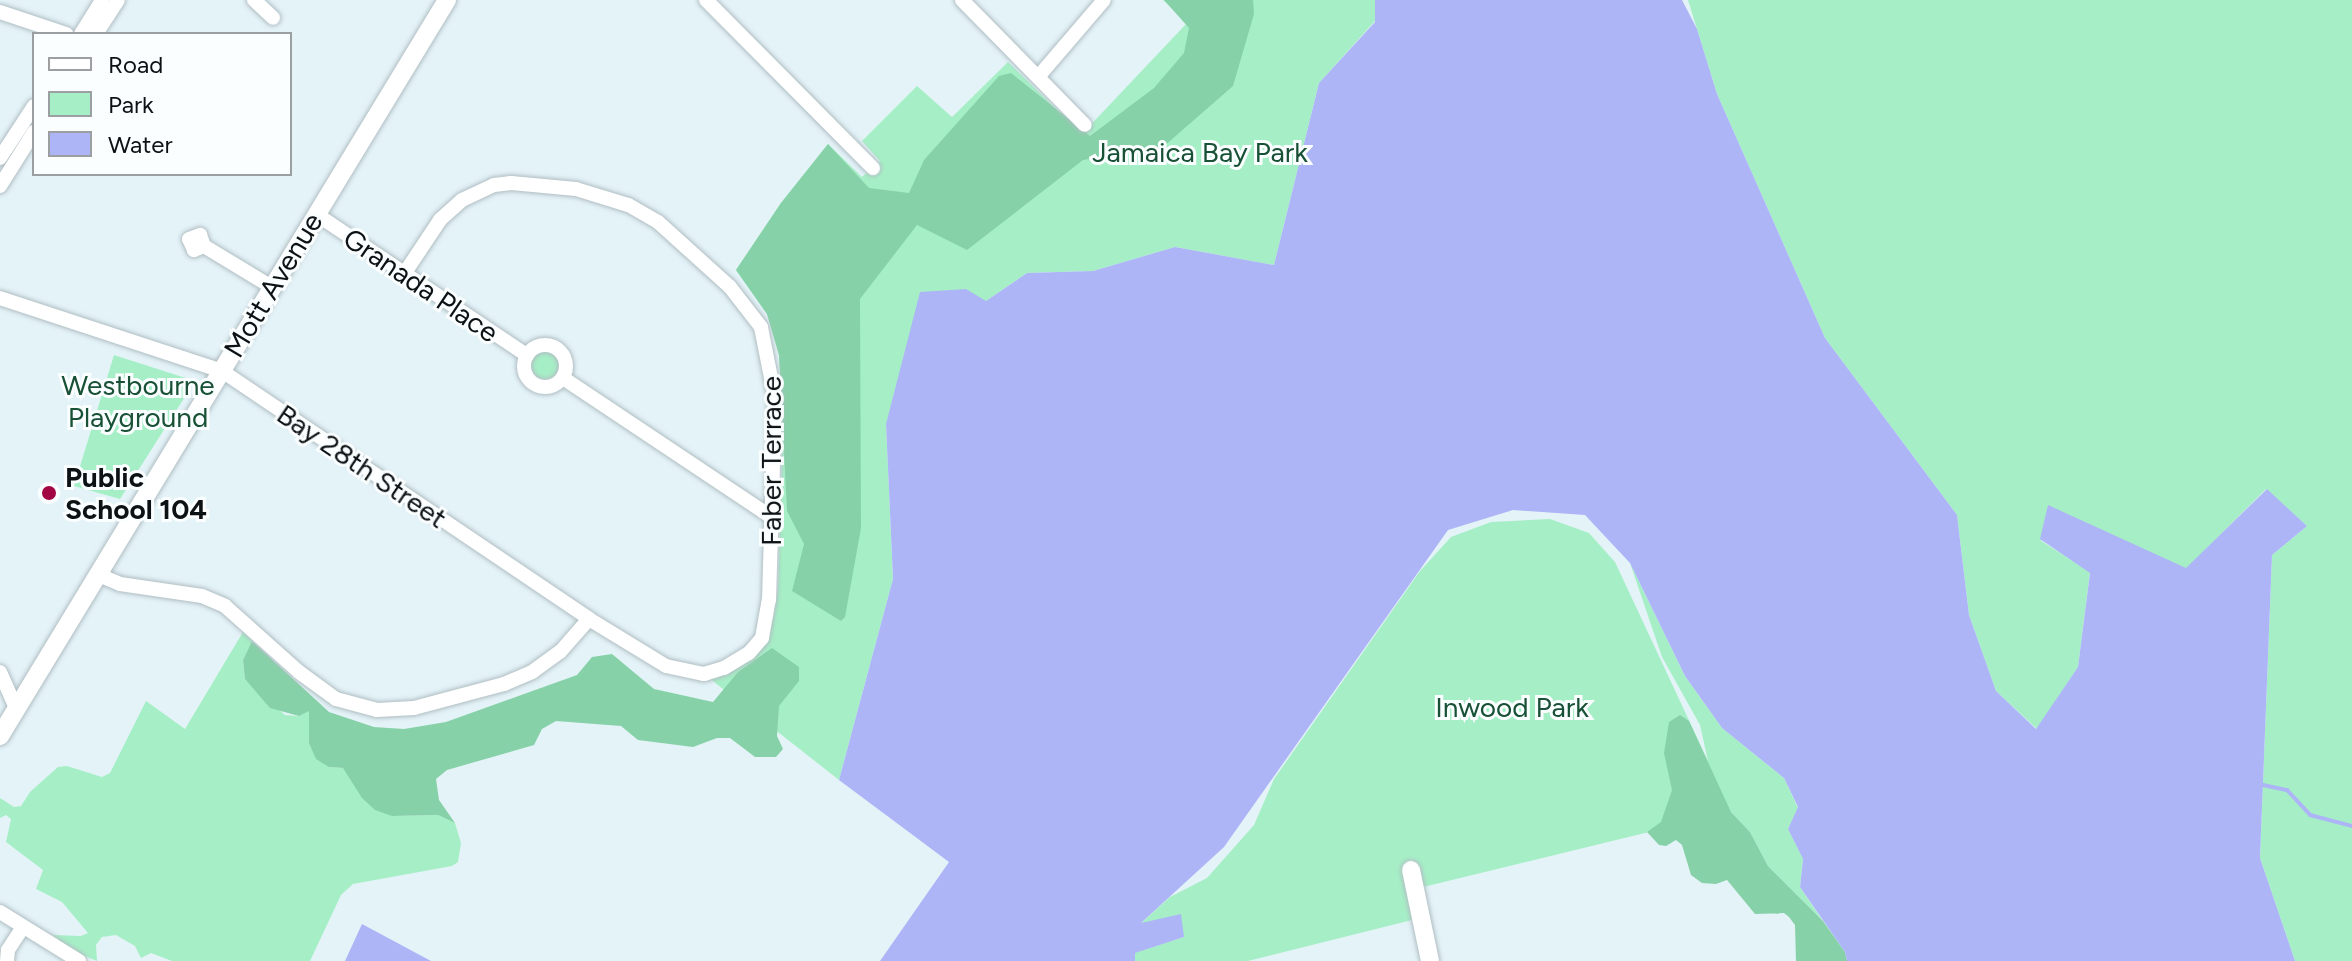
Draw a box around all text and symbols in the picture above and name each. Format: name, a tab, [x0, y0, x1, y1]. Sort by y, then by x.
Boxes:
legend	[32, 32, 292, 176]
text: Road	[108, 50, 163, 79]
text: Park	[108, 90, 154, 119]
text: Water	[108, 130, 173, 159]
park label: Jamaica Bay Park	[1092, 135, 1308, 169]
street label: Mott Avenue	[217, 207, 329, 363]
street label: Granada Place	[337, 221, 505, 349]
park label: Westbourne Playground	[61, 368, 215, 434]
street label: Faber Terrace	[754, 376, 788, 546]
street label: Bay 28th Street	[271, 397, 453, 535]
place label: Public School 104	[65, 460, 207, 526]
marker: Public School 104	[40, 484, 58, 502]
park label: Inwood Park	[1435, 690, 1589, 724]

